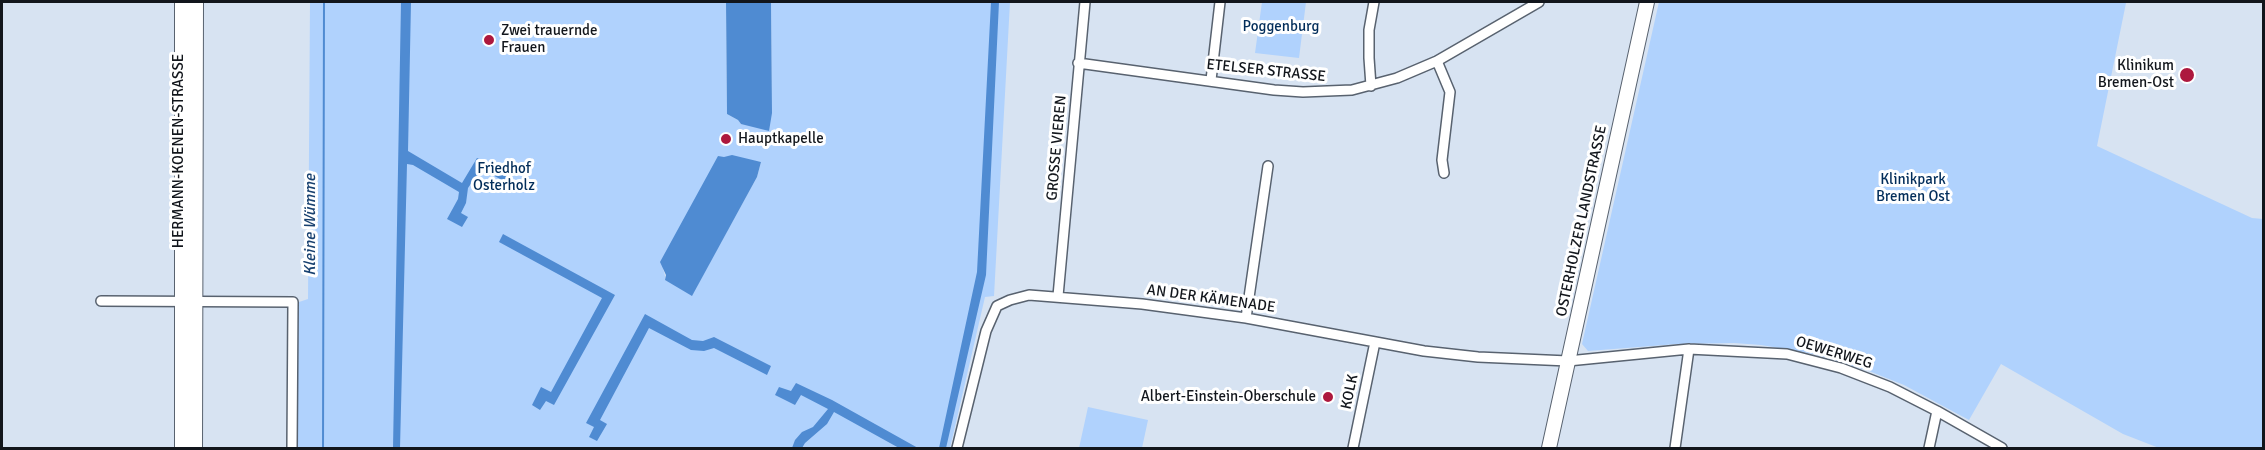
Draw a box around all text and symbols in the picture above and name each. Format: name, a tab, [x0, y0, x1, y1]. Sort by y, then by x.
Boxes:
park label: Poggenburg	[1243, 18, 1319, 36]
place label: Zwei trauernde Frauen	[501, 22, 598, 57]
marker: Zwei trauernde Frauen	[482, 33, 496, 47]
street label: HERMANN-KOENEN-STRASSE	[170, 54, 188, 248]
street label: ETELSER STRASSE	[1205, 56, 1327, 86]
place label: Klinikum Bremen-Ost	[2098, 57, 2174, 92]
marker: Klinikum Bremen-Ost	[2178, 66, 2196, 84]
street label: GROSSE VIEREN	[1043, 94, 1071, 202]
street label: OSTERHOLZER LANDSTRASSE	[1553, 124, 1611, 318]
place label: Hauptkapelle	[738, 130, 824, 148]
marker: Hauptkapelle	[719, 132, 733, 146]
park label: Friedhof Osterholz	[473, 160, 535, 195]
park label: Klinikpark Bremen Ost	[1876, 171, 1950, 206]
water label: Kleine Wümme	[301, 174, 321, 276]
street label: AN DER KÄMENADE	[1146, 281, 1276, 317]
street label: OEWERWEG	[1793, 333, 1875, 373]
street label: KOLK	[1338, 373, 1362, 411]
place label: Albert-Einstein-Oberschule	[1141, 388, 1316, 406]
marker: Albert-Einstein-Oberschule	[1321, 390, 1335, 404]

